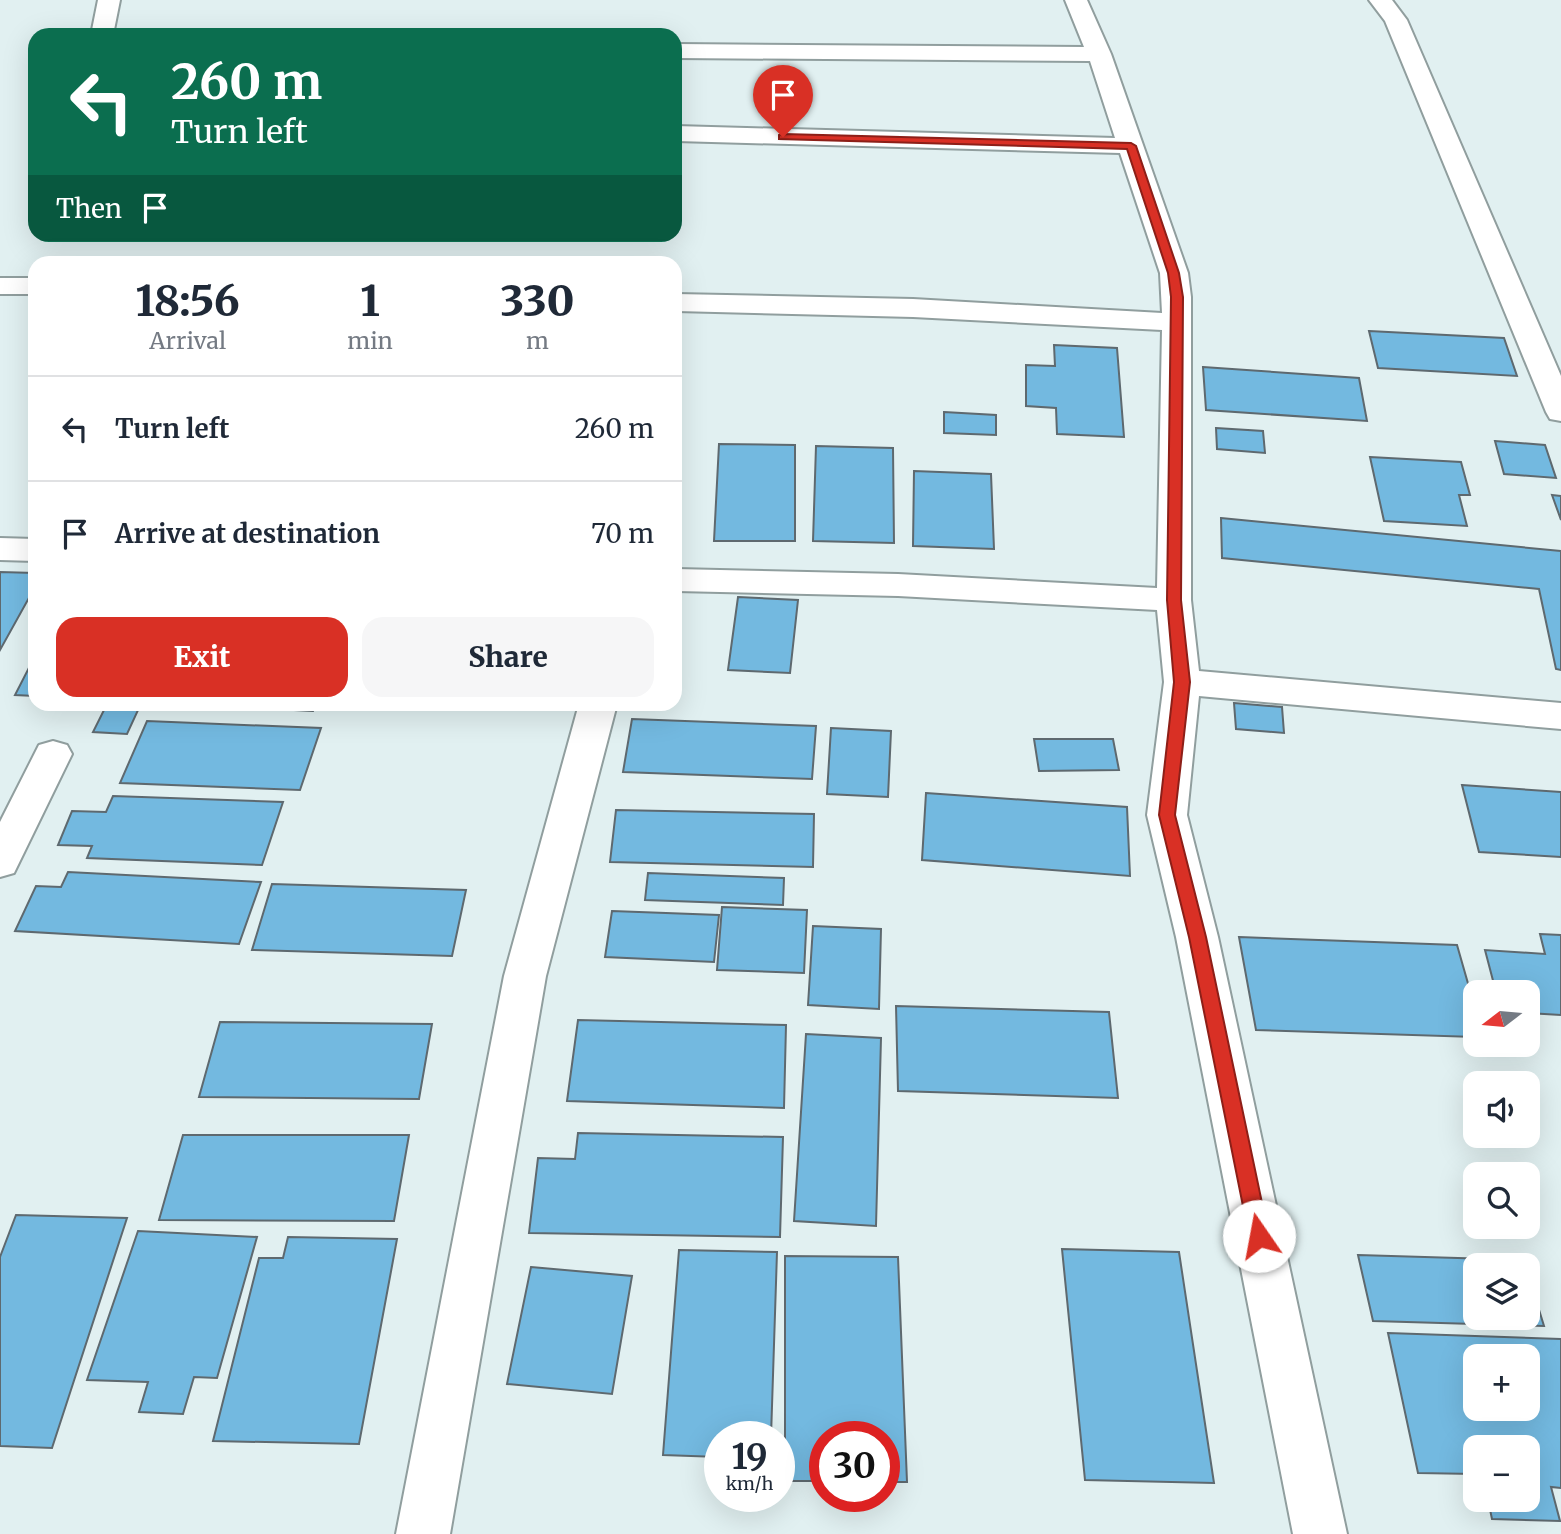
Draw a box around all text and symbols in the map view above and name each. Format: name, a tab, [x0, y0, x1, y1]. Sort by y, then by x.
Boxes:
text: 260 m	[171, 51, 322, 112]
icon: left	[56, 56, 147, 147]
pin	[753, 65, 813, 137]
icon: arrive	[764, 76, 802, 114]
text: Turn left	[171, 112, 308, 152]
icon: arrive	[136, 189, 174, 227]
text: Then	[56, 192, 122, 225]
text: 18:56	[136, 275, 240, 327]
text: 1	[360, 275, 380, 327]
text: 330	[500, 275, 574, 327]
text: Arrival	[149, 326, 226, 355]
text: min	[347, 326, 393, 355]
text: m	[526, 326, 549, 355]
icon: left	[56, 410, 94, 448]
text: Turn left	[115, 412, 229, 445]
text: 260 m	[575, 412, 654, 445]
icon: arrive	[56, 515, 94, 553]
text: Arrive at destination	[115, 517, 380, 550]
text: 70 m	[591, 517, 654, 550]
button: Exit	[56, 617, 348, 697]
button: Share	[362, 617, 654, 697]
north arrow	[1463, 980, 1540, 1057]
map controls	[1463, 980, 1540, 1512]
button: sound	[1463, 1071, 1540, 1148]
button: search	[1463, 1162, 1540, 1239]
position arrow	[1222, 1199, 1296, 1273]
button: layers	[1463, 1253, 1540, 1330]
button: +	[1463, 1344, 1540, 1421]
speed limit sign: 30	[809, 1421, 900, 1512]
text: 19	[731, 1435, 768, 1479]
button: −	[1463, 1435, 1540, 1512]
text: km/h	[726, 1472, 773, 1495]

